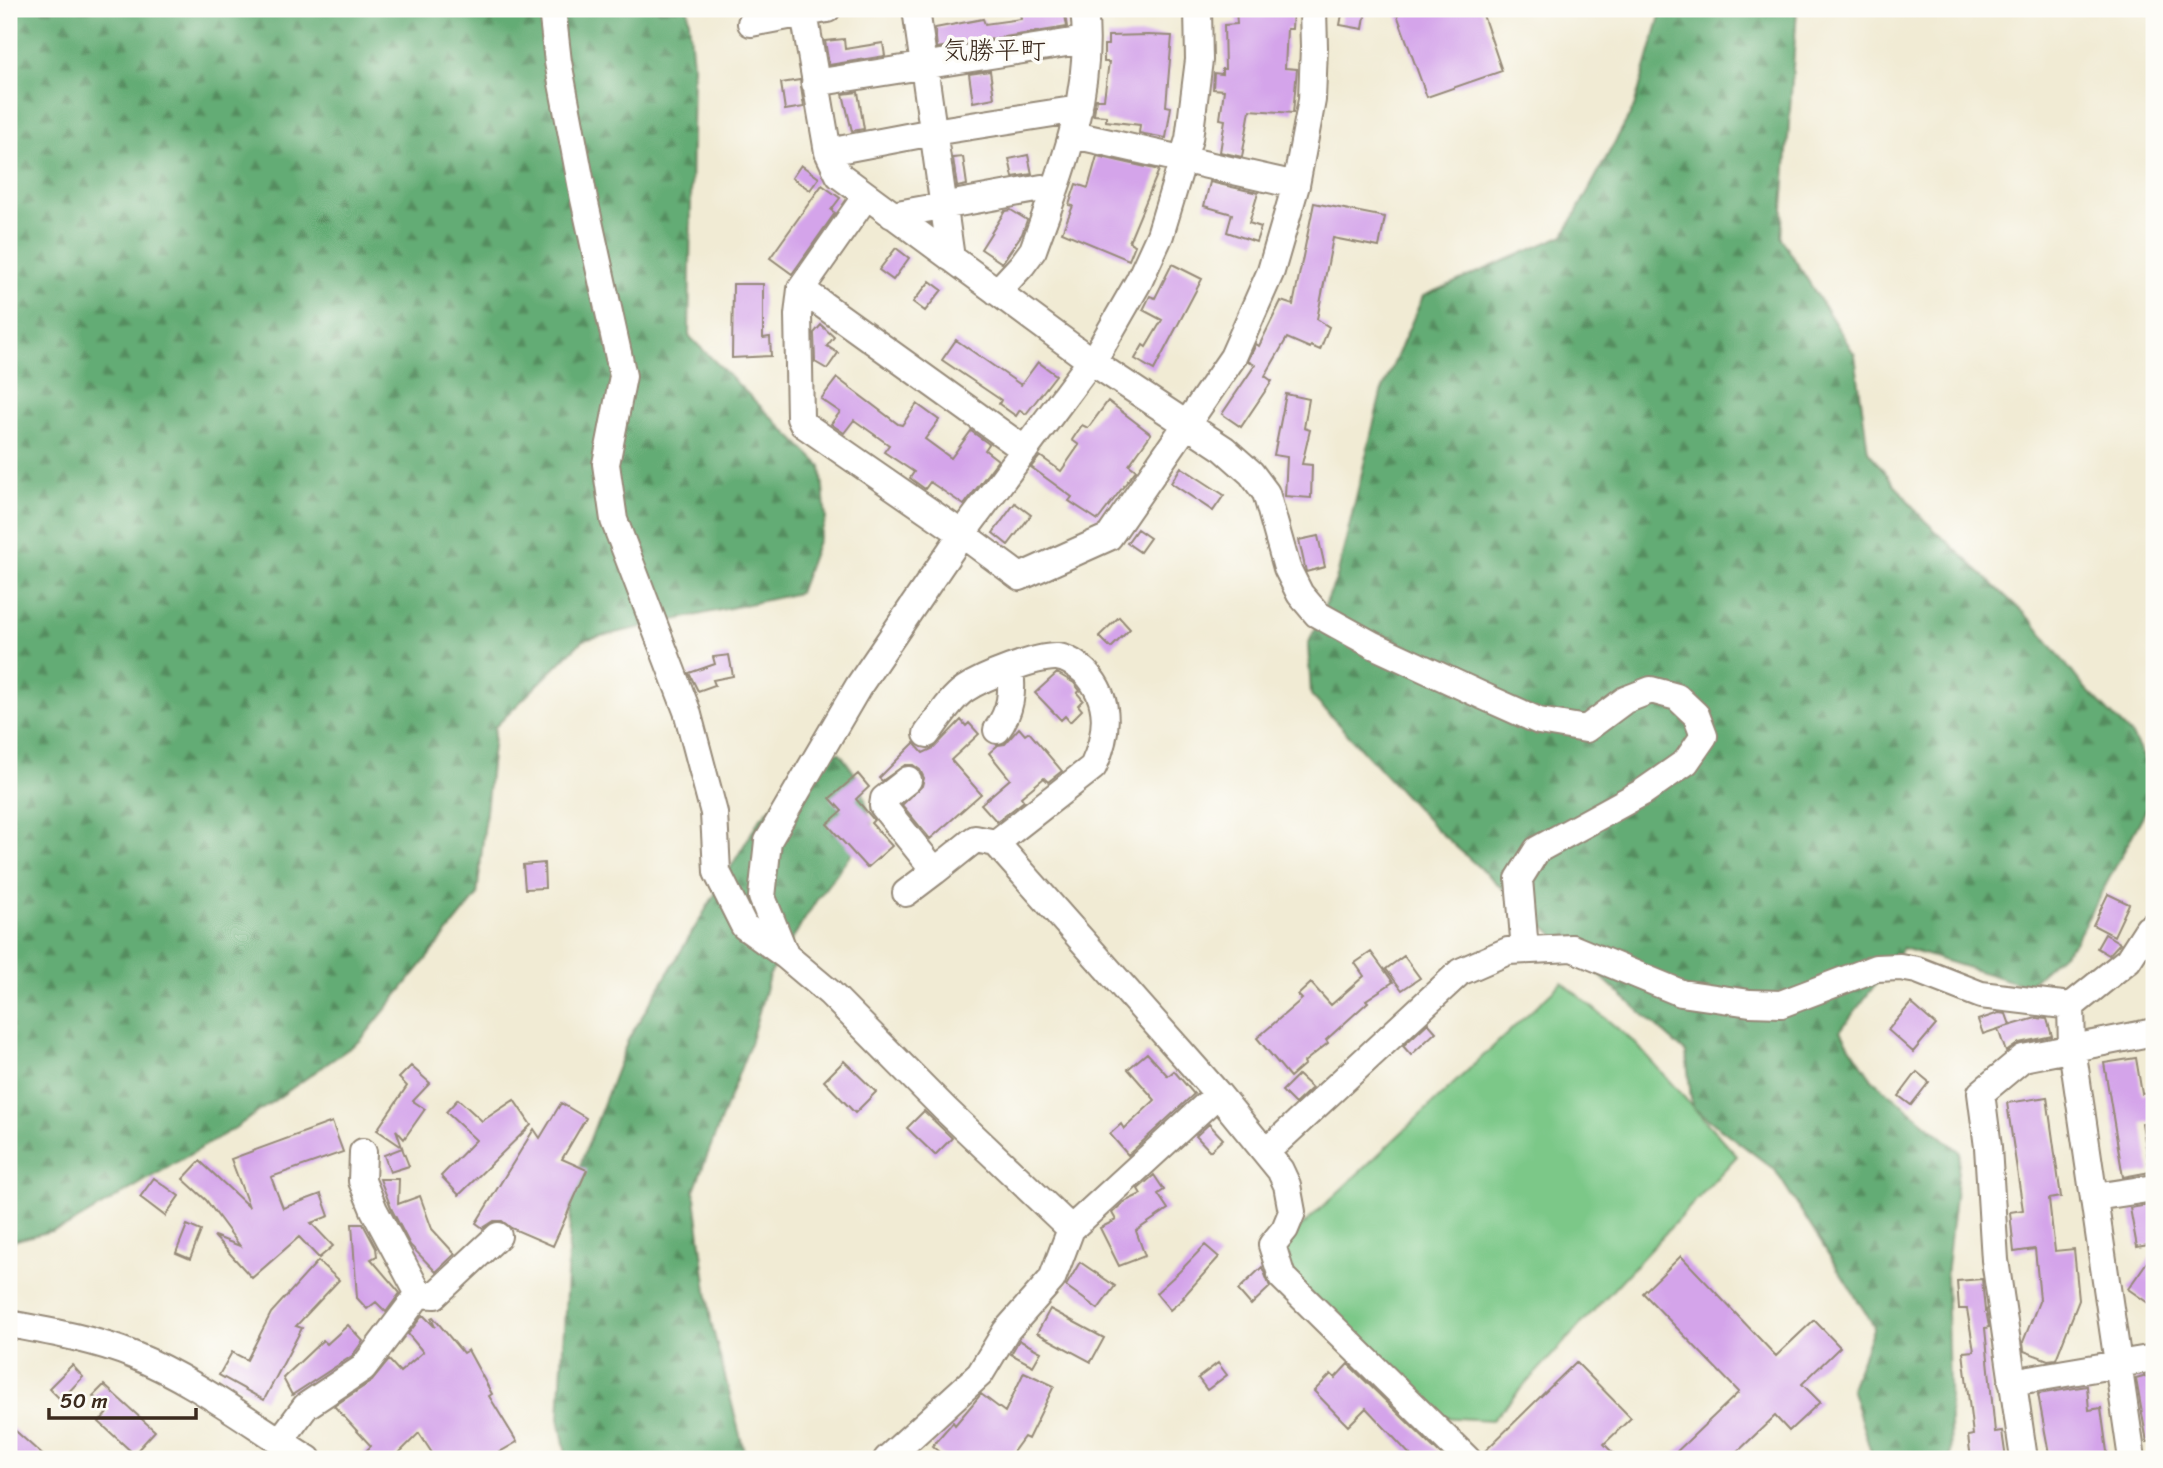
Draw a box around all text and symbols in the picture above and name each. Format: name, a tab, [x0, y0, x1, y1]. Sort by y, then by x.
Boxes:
district label: 気勝平町	[942, 27, 1046, 73]
scale bar	[49, 1377, 196, 1421]
text: 50 m	[60, 1382, 108, 1420]

